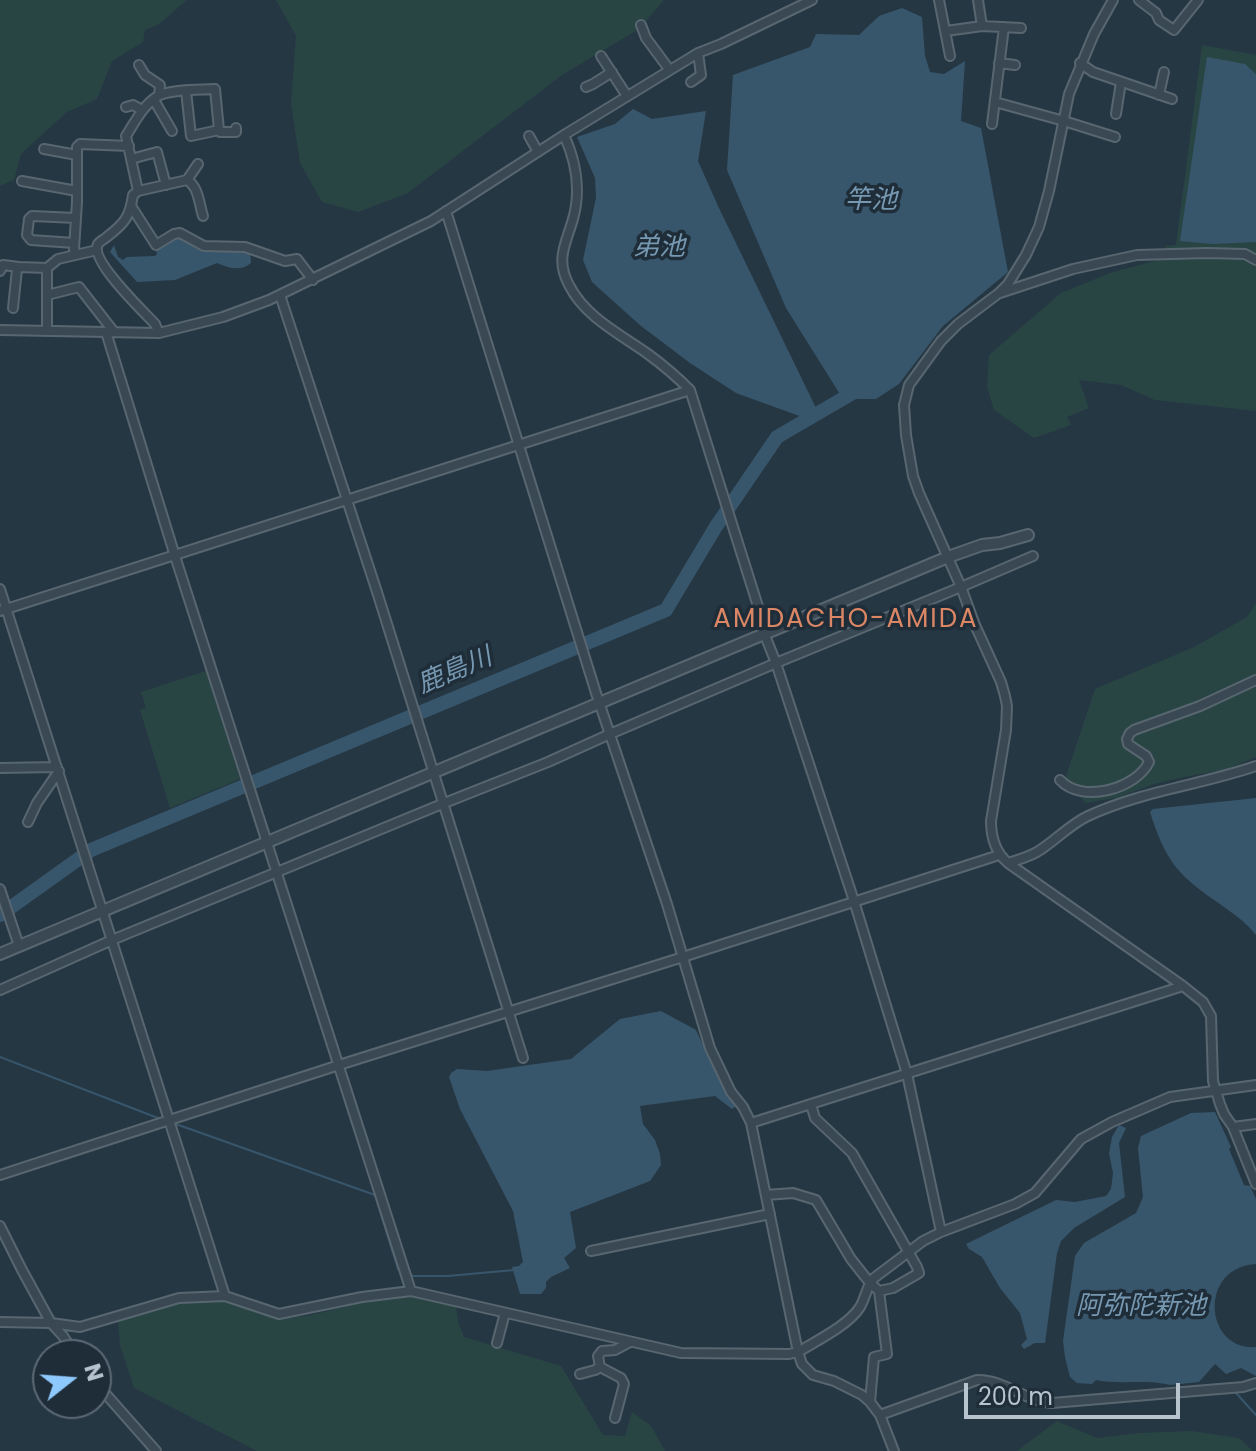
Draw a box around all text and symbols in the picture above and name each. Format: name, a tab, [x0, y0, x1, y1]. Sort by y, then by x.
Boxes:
water label: 竿池	[845, 185, 897, 217]
water label: 弟池	[633, 232, 685, 264]
district label: AMIDACHO-AMIDA	[713, 604, 979, 636]
water label: 鹿島川	[413, 642, 497, 702]
water label: 阿弥陀新池	[1076, 1291, 1206, 1323]
north arrow	[32, 1339, 112, 1419]
text: N	[76, 1360, 111, 1385]
scale bar	[968, 1367, 1184, 1417]
text: 200 m	[978, 1380, 1053, 1413]

